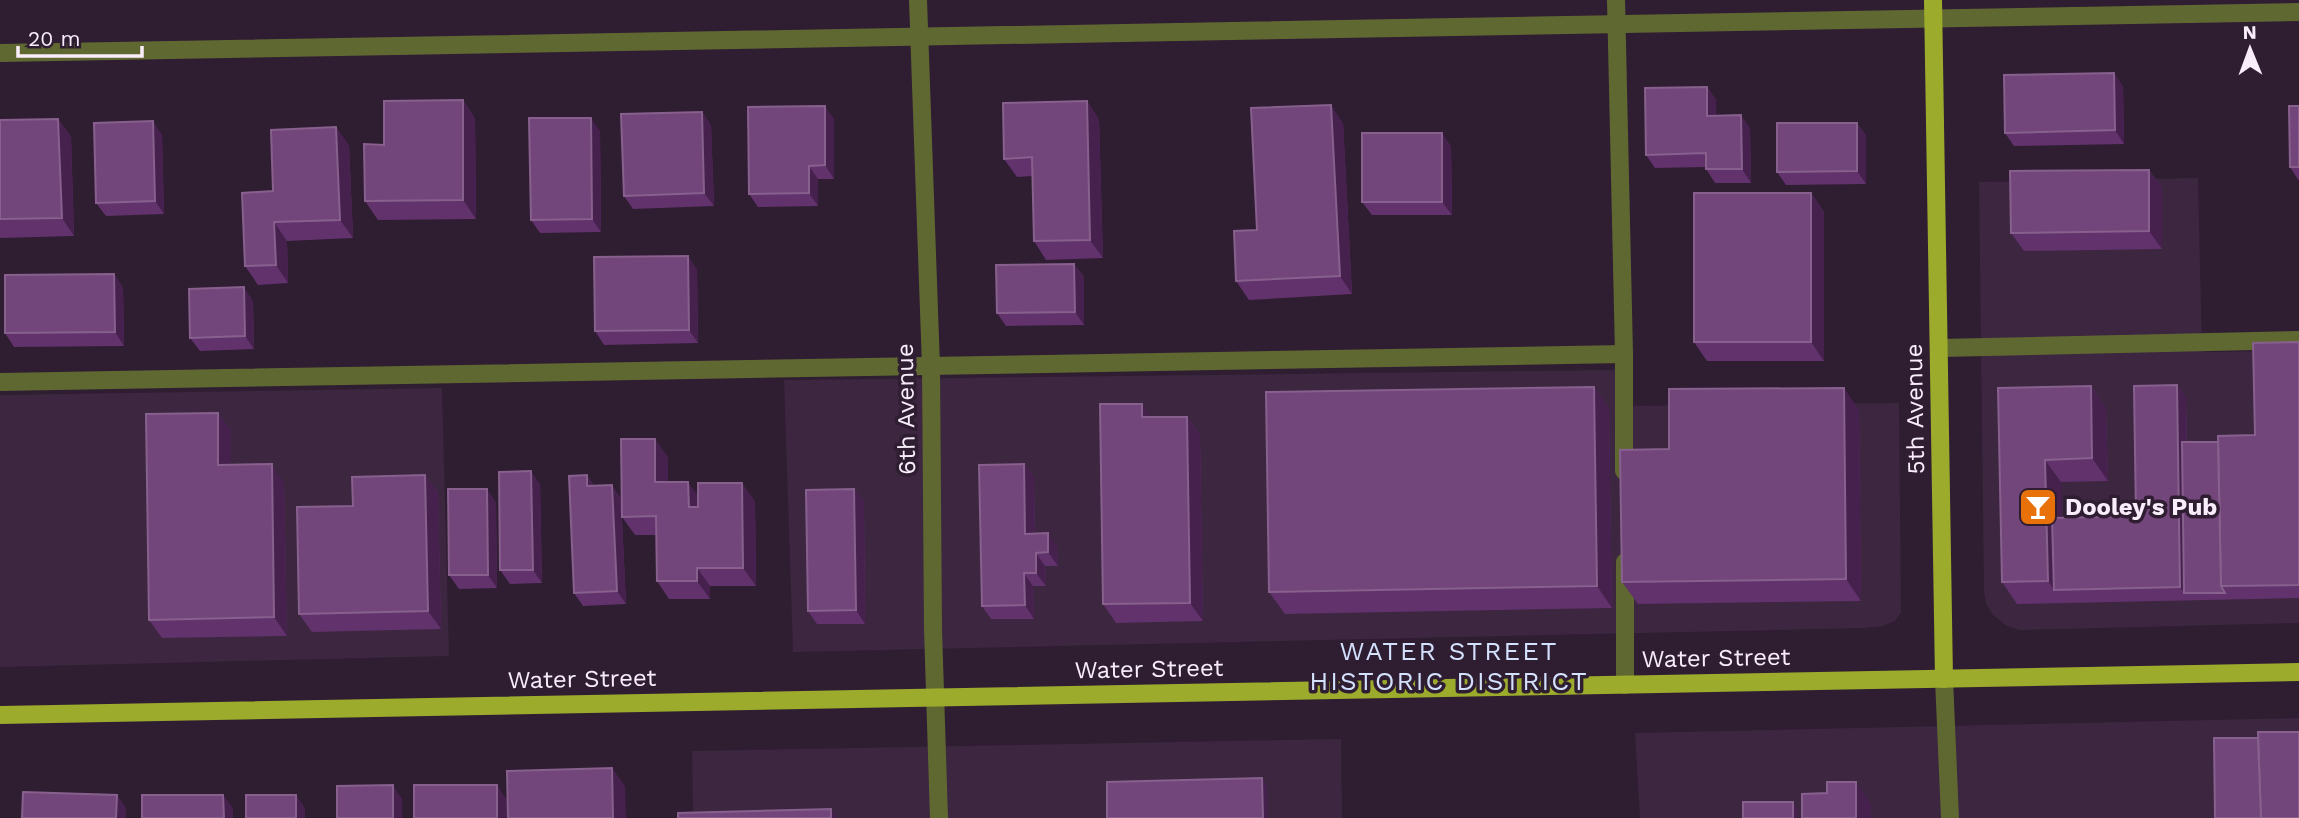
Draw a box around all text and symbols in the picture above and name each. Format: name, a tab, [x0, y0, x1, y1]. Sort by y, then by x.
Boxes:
scale bar	[18, 14, 142, 58]
north arrow	[2215, 14, 2285, 84]
text: N	[2242, 21, 2257, 44]
text: 20 m	[28, 26, 80, 51]
street label: 6th Avenue	[891, 343, 921, 475]
street label: 5th Avenue	[1900, 343, 1930, 475]
bar icon: Dooley's Pub	[2017, 486, 2059, 528]
place label: Dooley's Pub	[2065, 493, 2217, 521]
district label: WATER STREET HISTORIC DISTRICT	[1309, 636, 1589, 696]
street label: Water Street	[1641, 643, 1791, 673]
street label: Water Street	[1074, 654, 1224, 684]
street label: Water Street	[507, 664, 657, 694]

